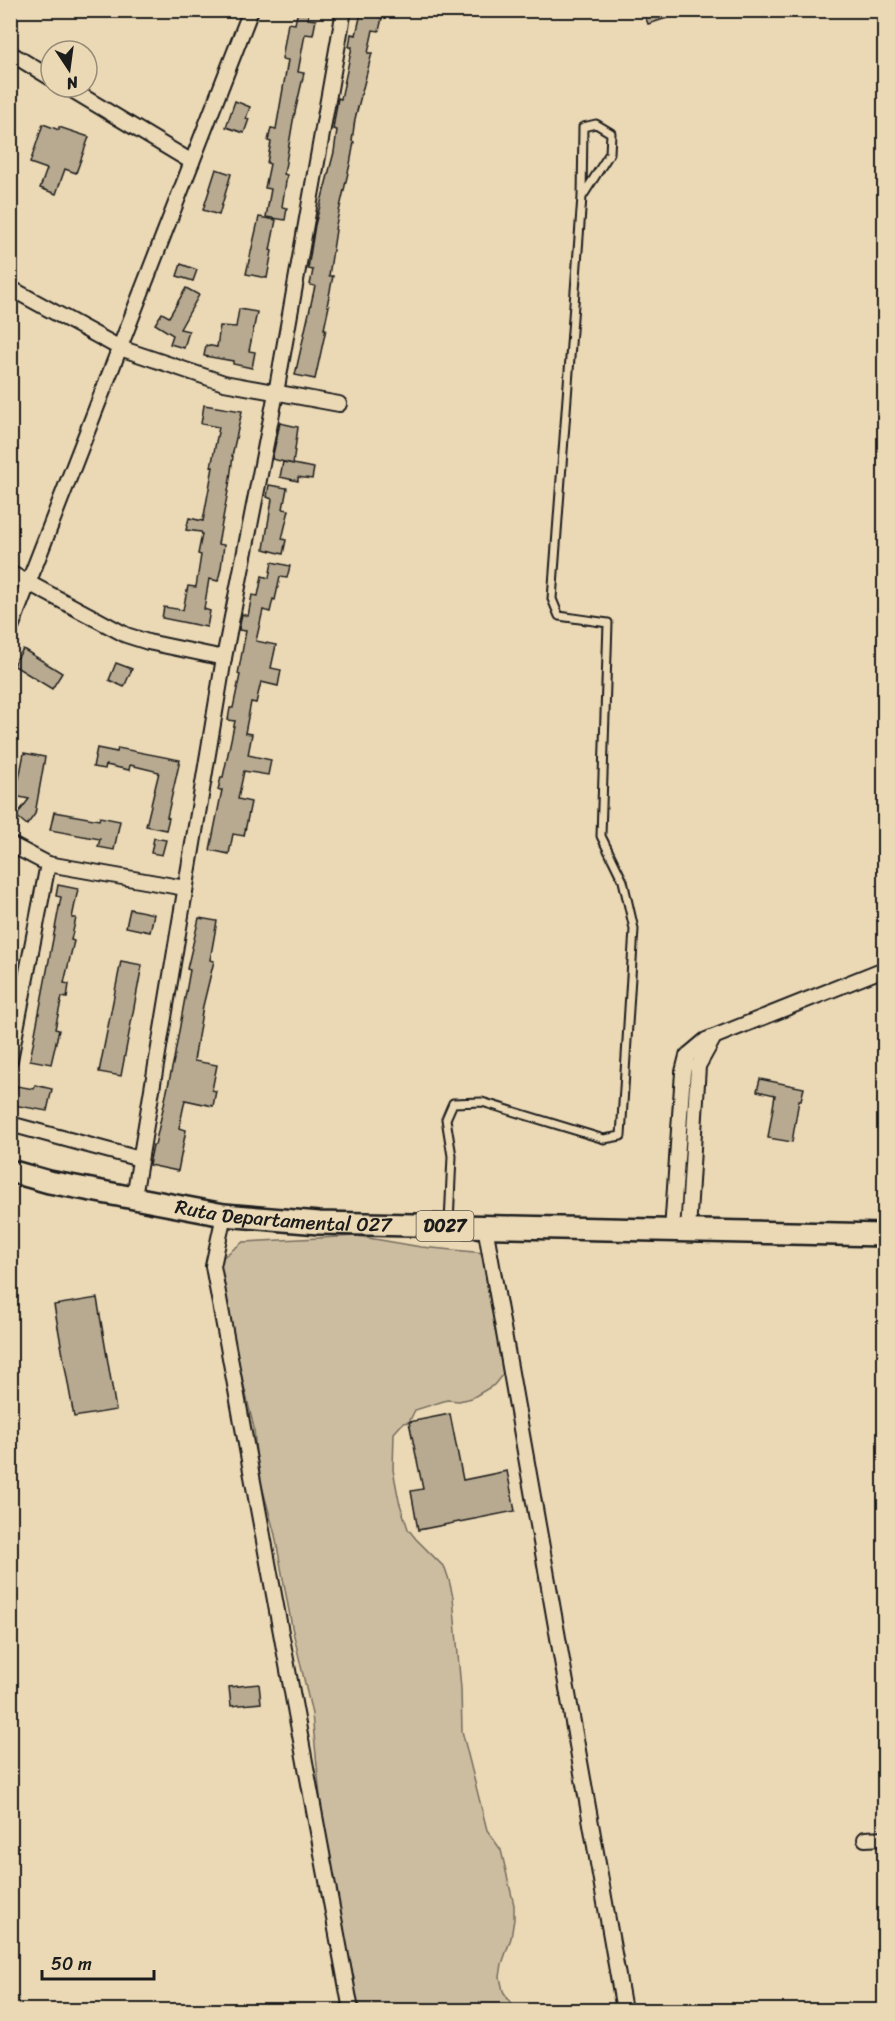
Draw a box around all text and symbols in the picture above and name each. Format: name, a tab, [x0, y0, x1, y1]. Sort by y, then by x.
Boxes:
north arrow	[39, 39, 99, 99]
text: N	[63, 68, 82, 99]
street label: Ruta Departamental 027	[172, 1189, 394, 1242]
road number: D027	[416, 1211, 474, 1241]
scale bar	[42, 1943, 154, 1981]
text: 50 m	[51, 1948, 92, 1980]

